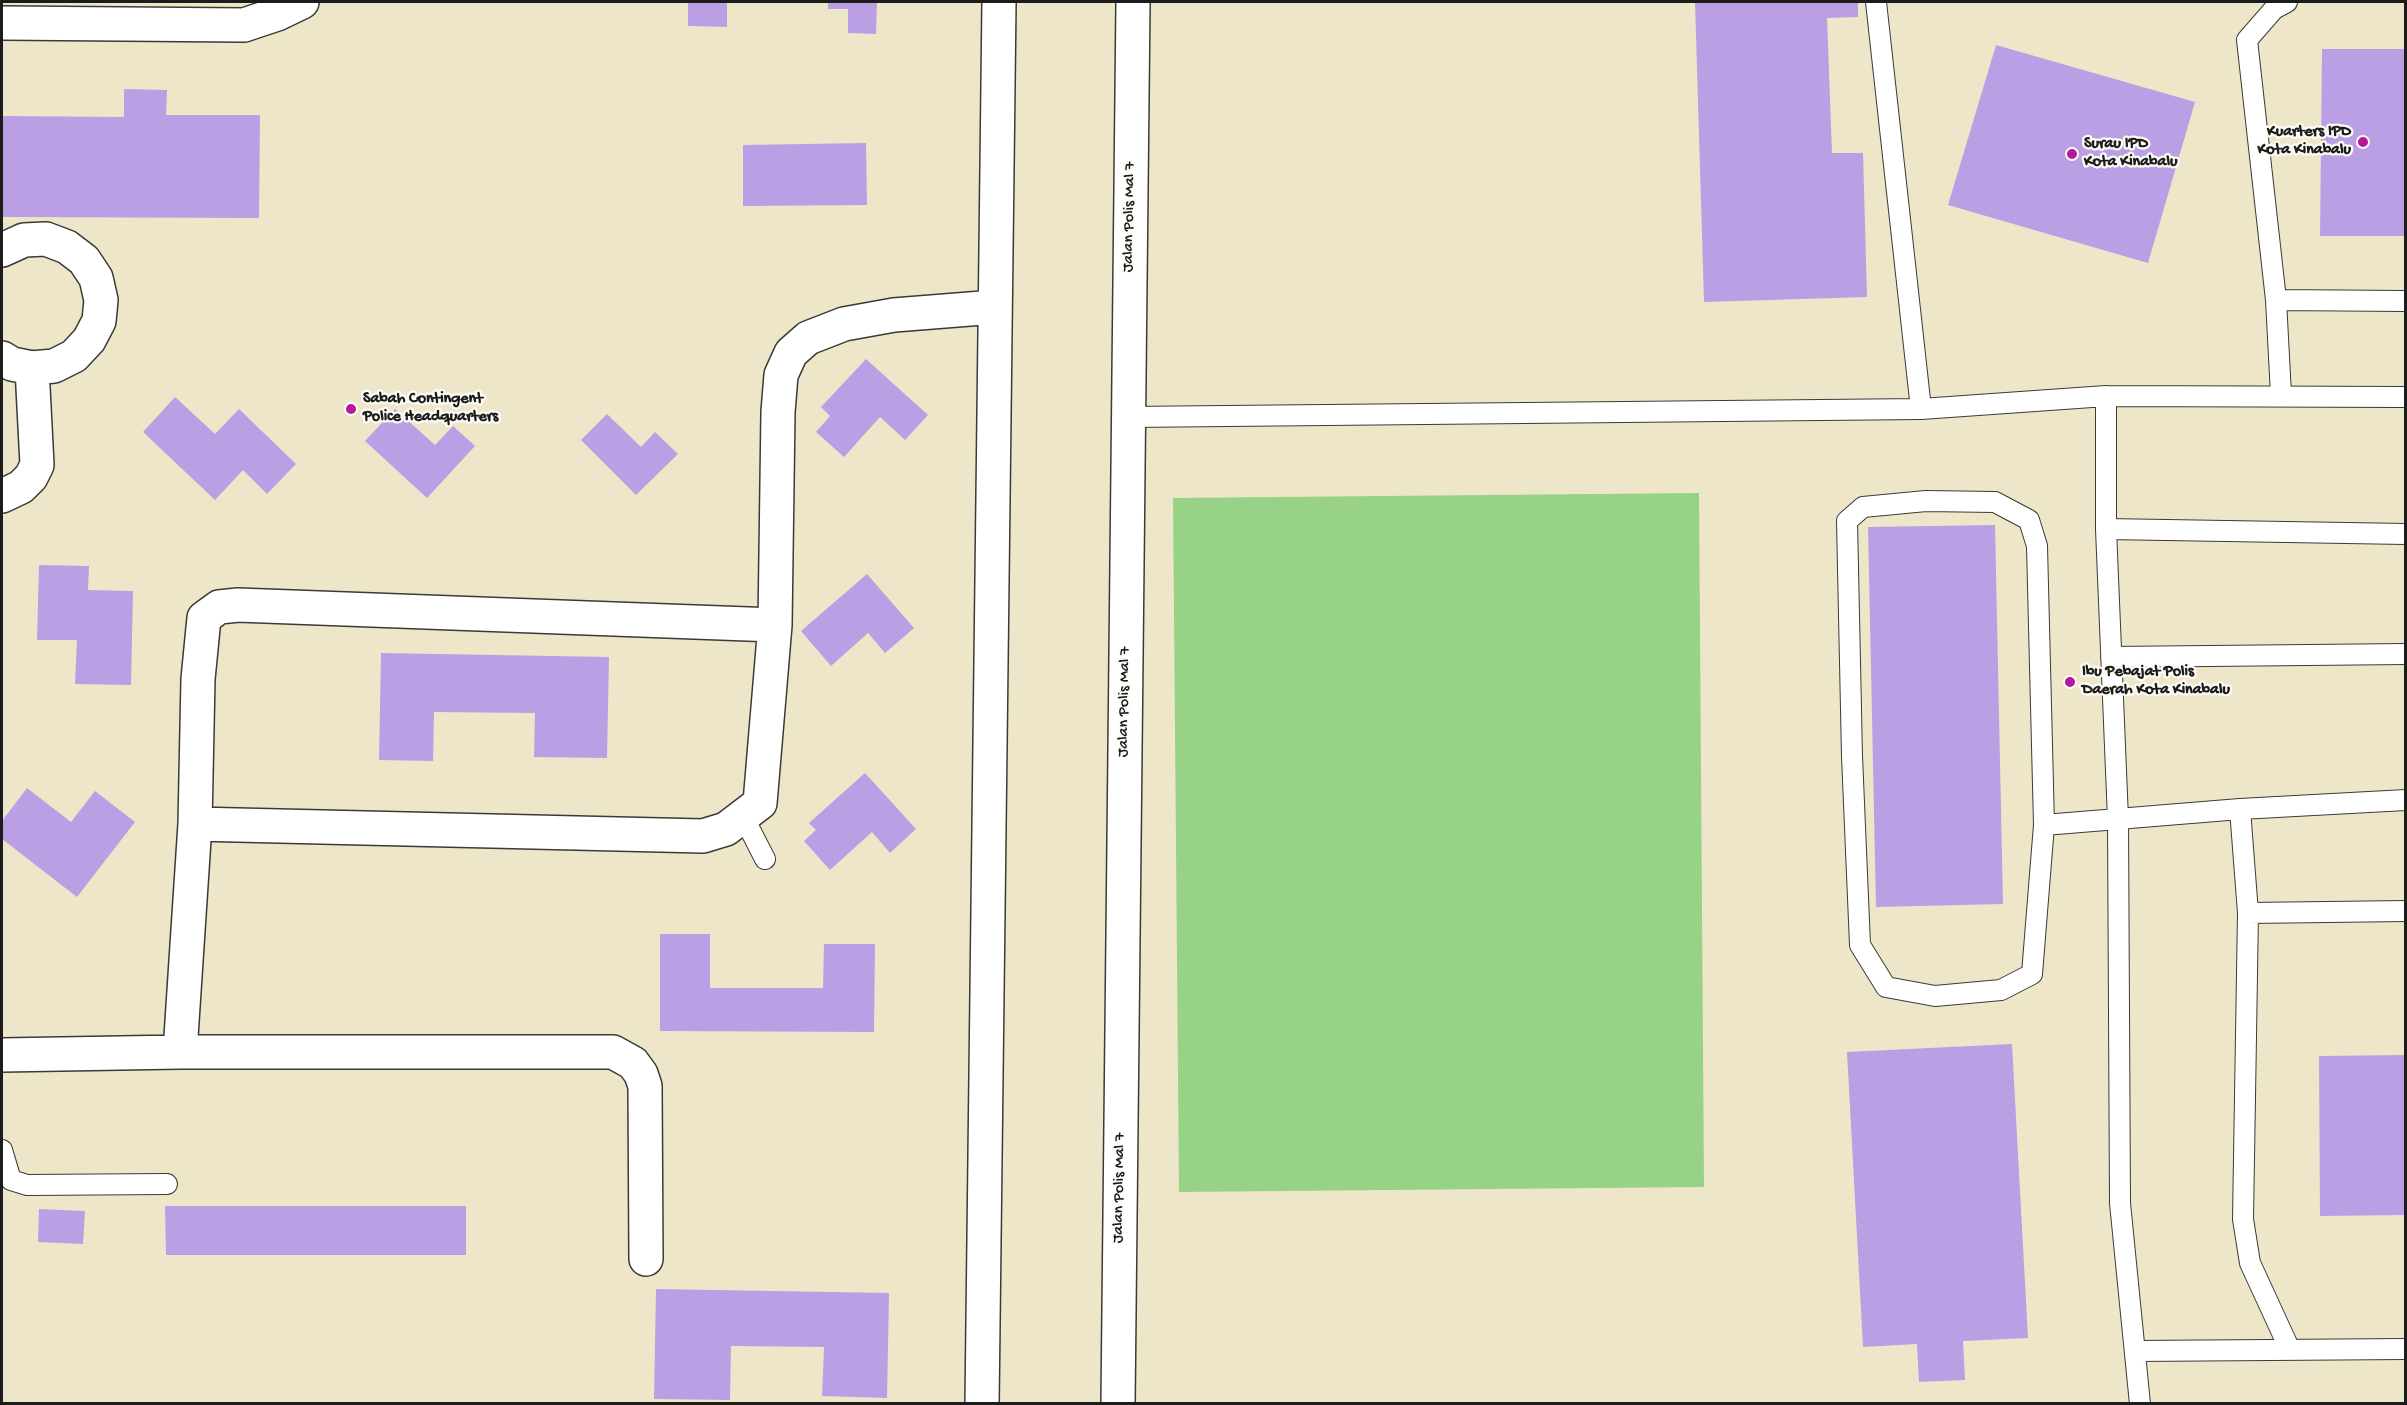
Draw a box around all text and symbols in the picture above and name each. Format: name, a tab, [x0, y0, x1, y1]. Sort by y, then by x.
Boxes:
place label: Kuarters IPD Kota Kinabalu	[2258, 123, 2351, 161]
place label: Surau IPD Kota Kinabalu	[2084, 135, 2177, 173]
marker: Kuarters IPD Kota Kinabalu	[2356, 135, 2370, 149]
marker: Surau IPD Kota Kinabalu	[2065, 147, 2079, 161]
street label: Jalan Polis Mal 7	[1119, 162, 1141, 272]
place label: Sabah Contingent Police Headquarters	[363, 390, 498, 428]
marker: Sabah Contingent Police Headquarters	[344, 402, 358, 416]
street label: Jalan Polis Mal 7	[1114, 647, 1136, 757]
place label: Ibu Pebajat Polis Daerah Kota Kinabalu	[2082, 663, 2230, 701]
marker: Ibu Pebajat Polis Daerah Kota Kinabalu	[2063, 675, 2077, 689]
street label: Jalan Polis Mal 7	[1109, 1133, 1131, 1243]

